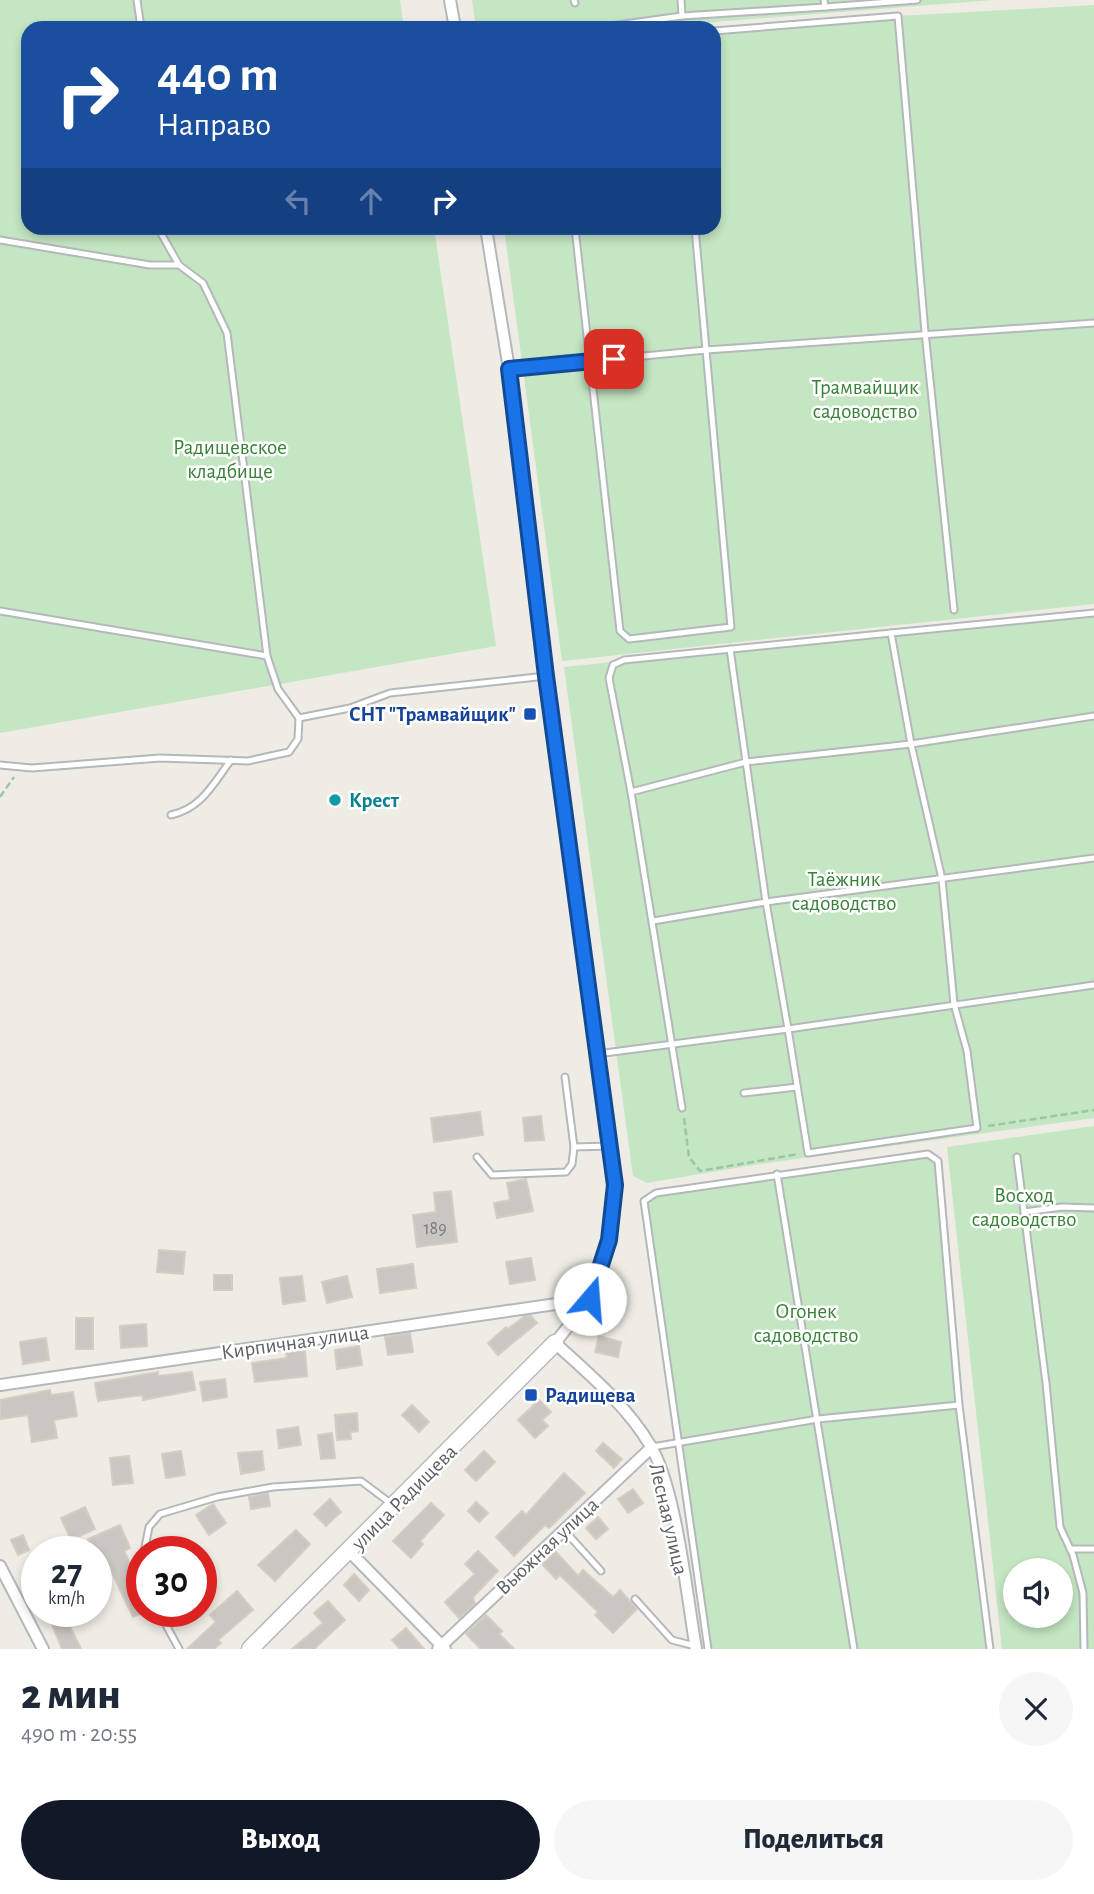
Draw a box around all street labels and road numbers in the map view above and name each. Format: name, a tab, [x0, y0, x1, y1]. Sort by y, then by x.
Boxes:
street label: Кирпичная улица	[220, 1322, 371, 1363]
street label: улица Радищева	[347, 1440, 461, 1555]
street label: Лесная улица	[645, 1461, 692, 1577]
street label: Вьюжная улица	[492, 1494, 603, 1599]

